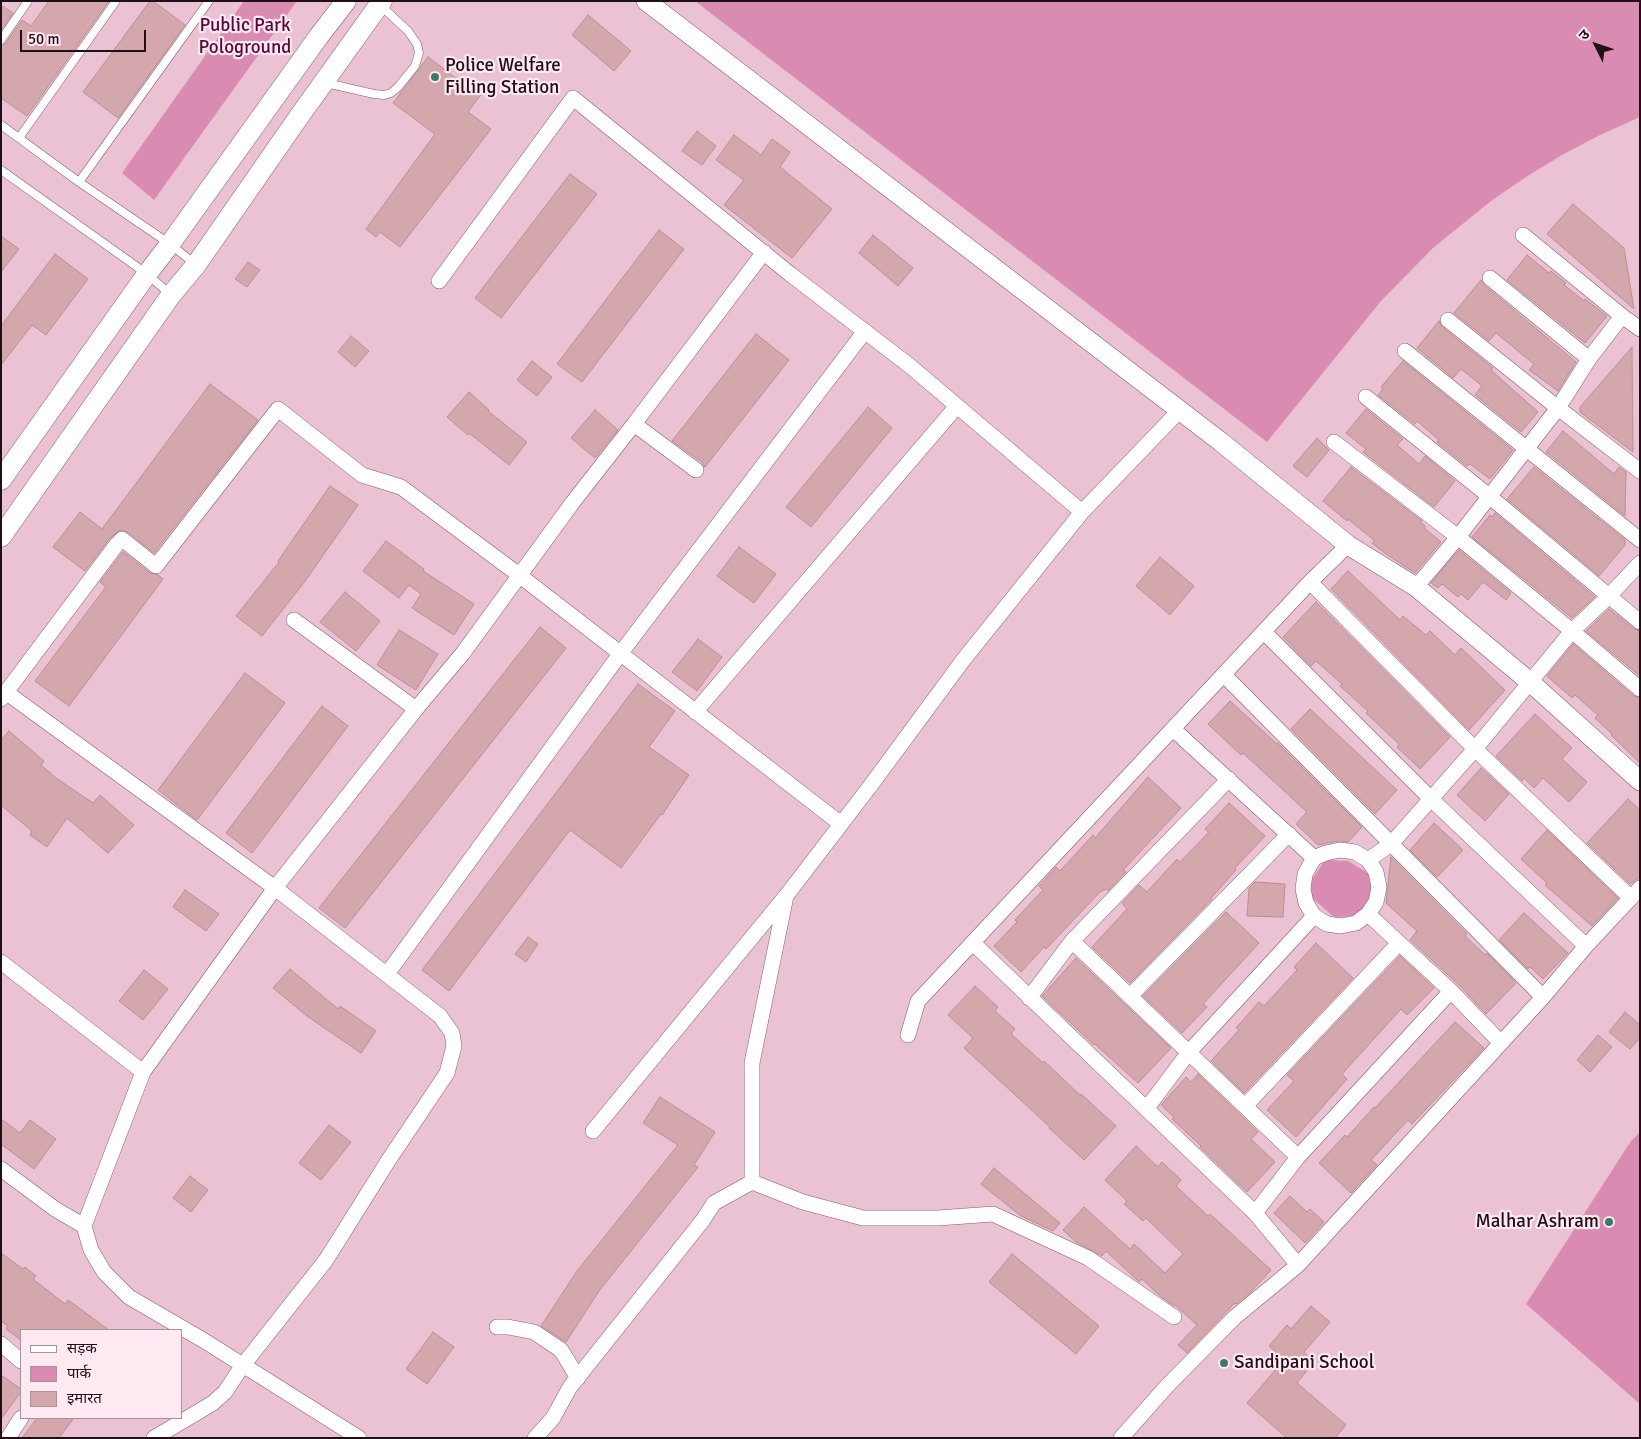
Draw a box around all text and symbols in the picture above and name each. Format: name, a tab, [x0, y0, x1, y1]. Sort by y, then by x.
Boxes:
park label: Public Park Pologround	[199, 15, 291, 59]
scale bar	[22, 20, 149, 52]
north arrow	[1571, 20, 1621, 70]
text: उ	[1575, 26, 1593, 44]
text: 50 m	[28, 30, 59, 48]
place label: Police Welfare Filling Station	[445, 55, 561, 99]
marker: Police Welfare Filling Station	[429, 71, 441, 83]
place label: Malhar Ashram	[1475, 1211, 1599, 1233]
marker: Malhar Ashram	[1603, 1216, 1615, 1228]
legend	[20, 1329, 182, 1419]
text: सड़क	[67, 1339, 97, 1357]
place label: Sandipani School	[1234, 1352, 1374, 1374]
marker: Sandipani School	[1218, 1357, 1230, 1369]
text: पार्क	[67, 1364, 91, 1382]
text: इमारत	[67, 1389, 102, 1407]

